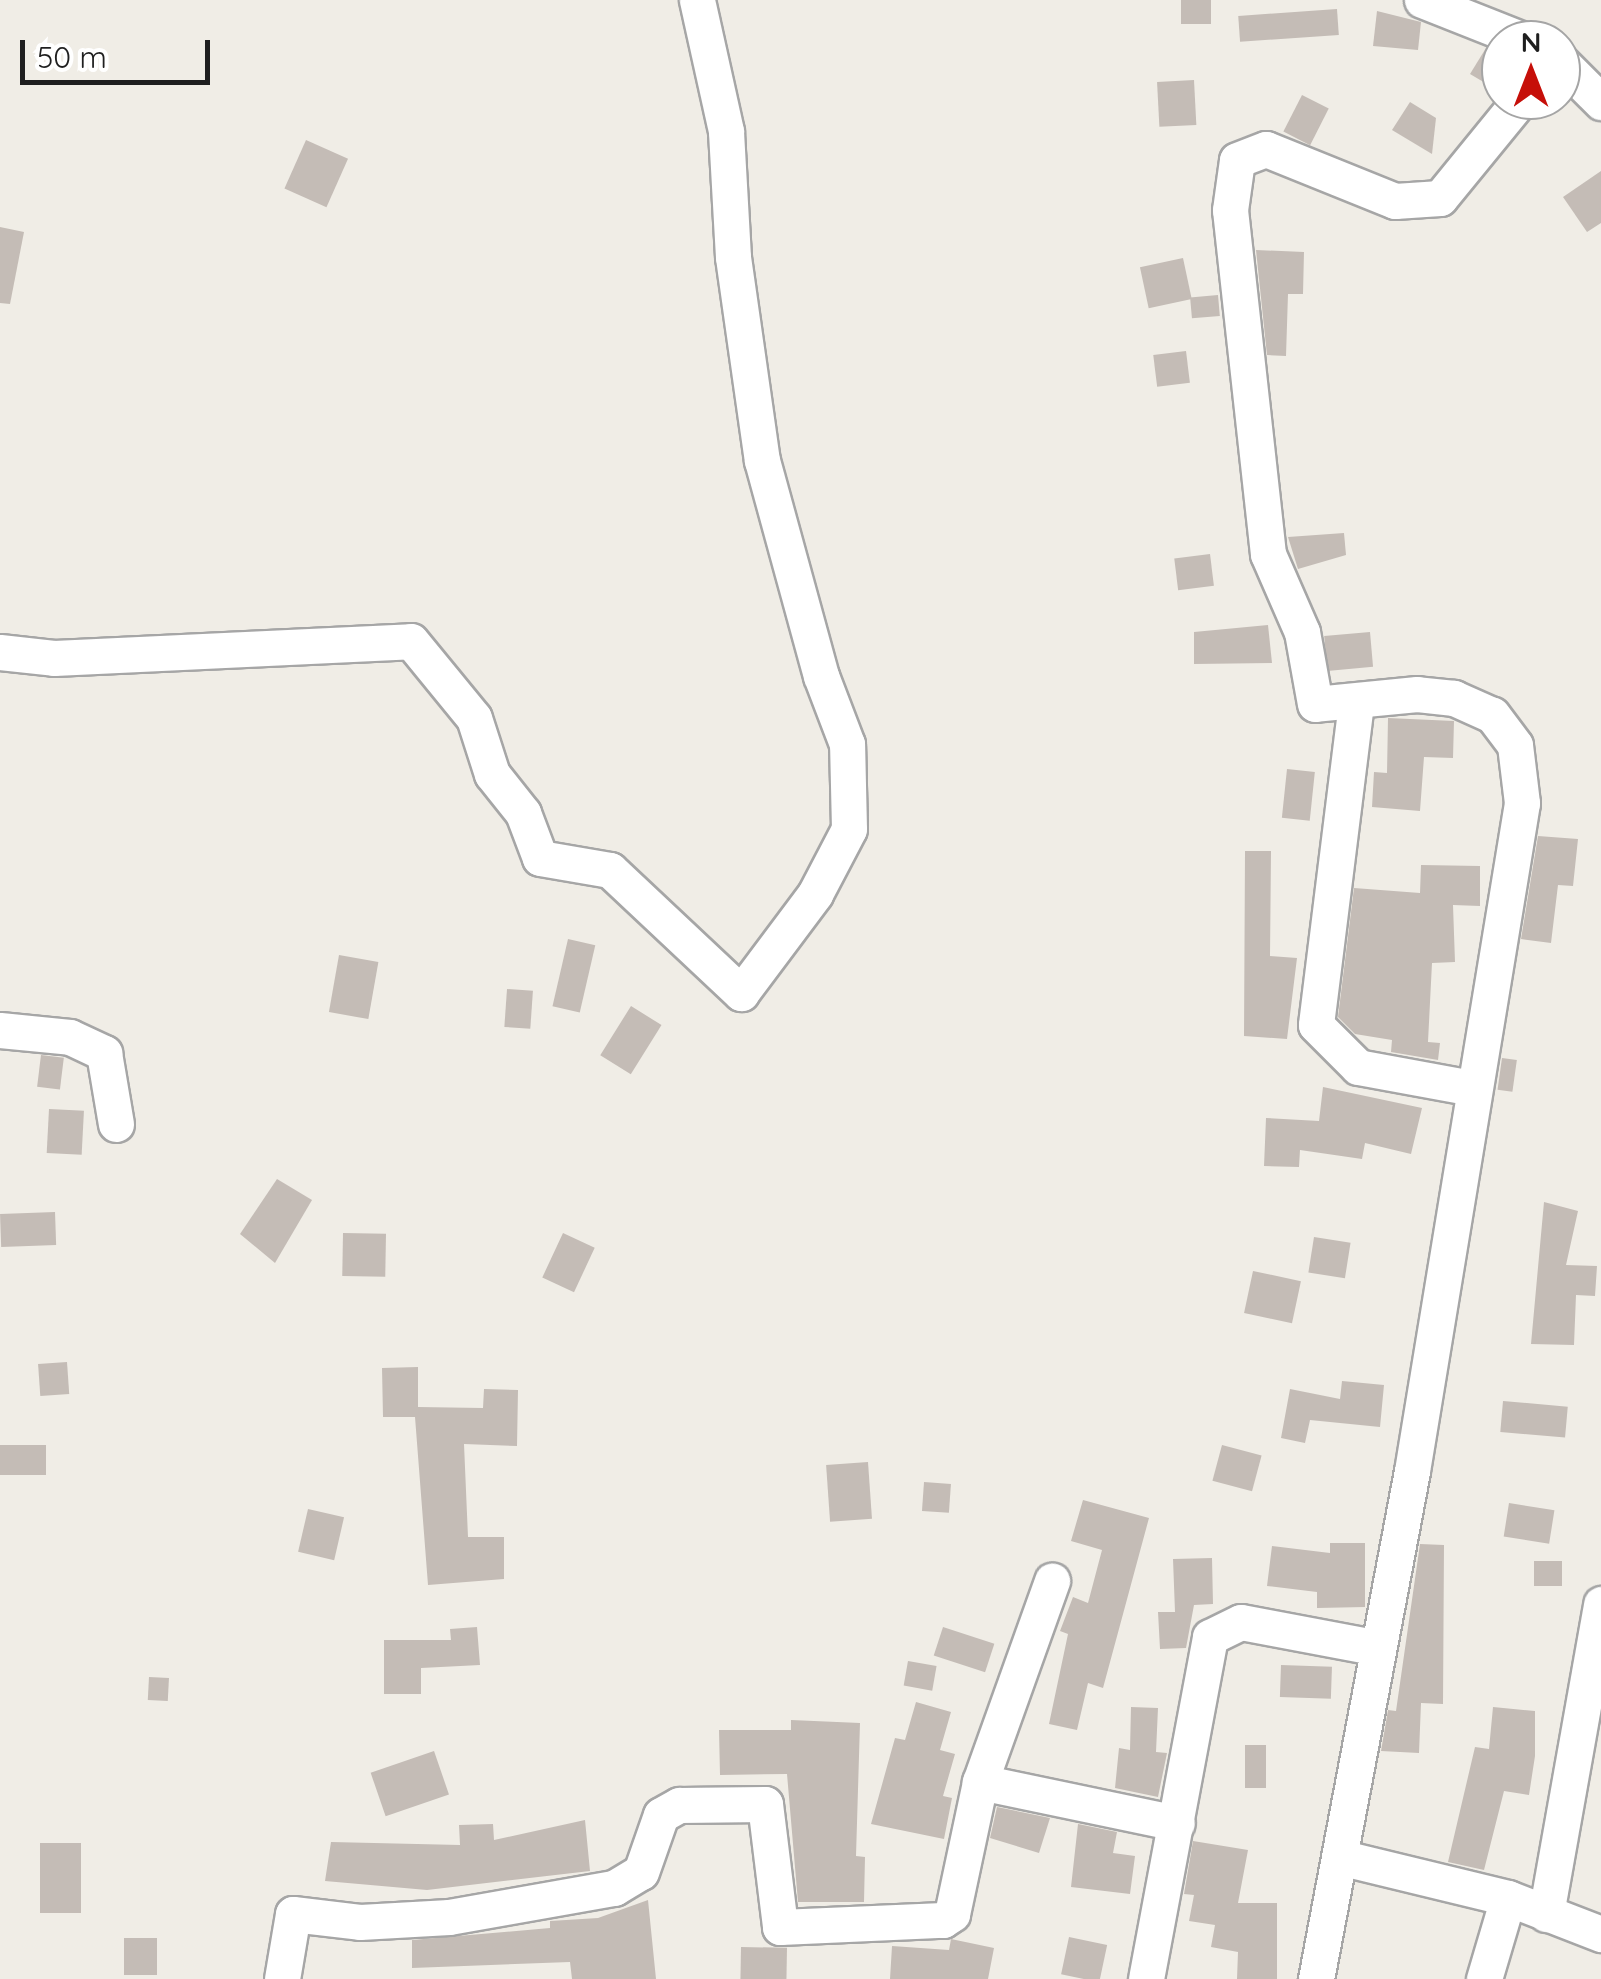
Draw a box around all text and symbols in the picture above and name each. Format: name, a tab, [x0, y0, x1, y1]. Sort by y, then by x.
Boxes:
scale bar	[25, 20, 215, 82]
north arrow	[1481, 20, 1581, 120]
text: N	[1521, 24, 1541, 59]
text: 50 m	[37, 38, 107, 76]

